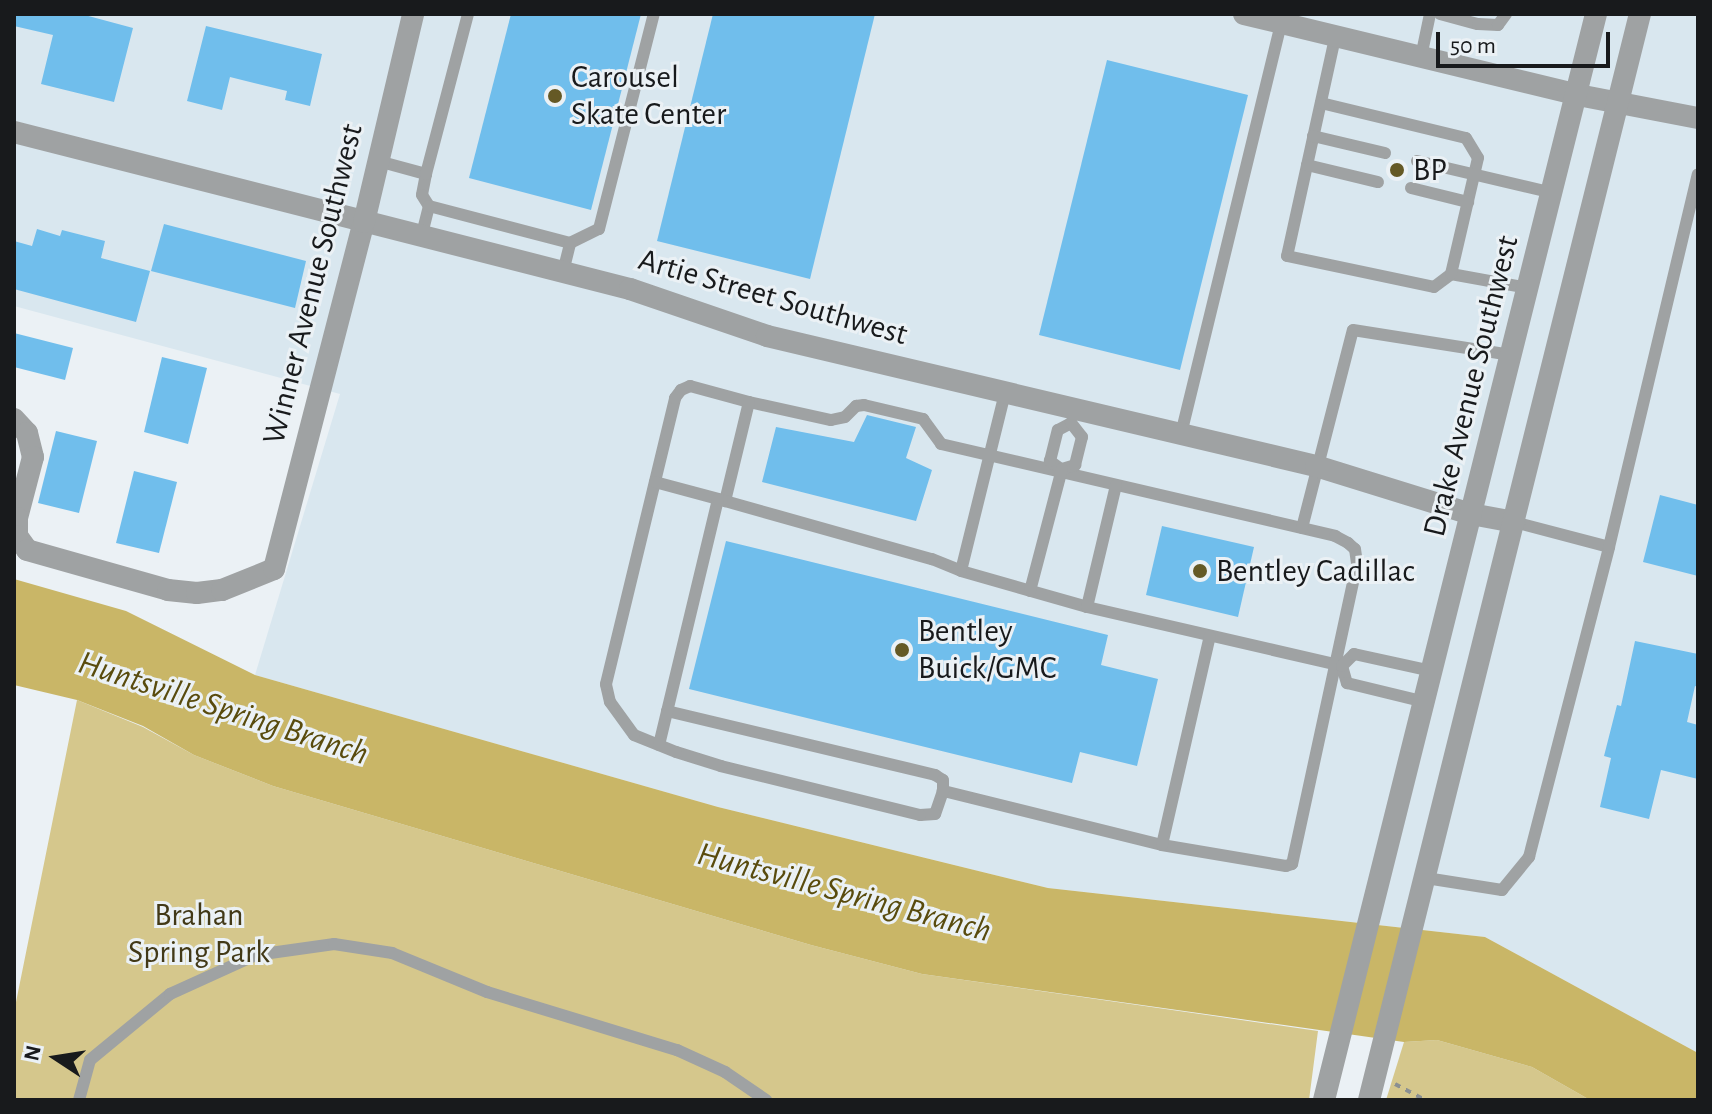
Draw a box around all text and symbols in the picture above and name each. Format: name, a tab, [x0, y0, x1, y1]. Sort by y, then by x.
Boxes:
scale bar	[1440, 16, 1614, 66]
text: 50 m	[1450, 34, 1496, 58]
place label: Carousel Skate Center	[571, 59, 726, 134]
marker: Carousel Skate Center	[546, 87, 564, 105]
street label: Winner Avenue Southwest	[255, 120, 371, 448]
place label: BP	[1413, 151, 1447, 189]
marker: BP	[1388, 161, 1406, 179]
street label: Drake Avenue Southwest	[1415, 232, 1527, 540]
street label: Artie Street Southwest	[634, 240, 912, 354]
place label: Bentley Cadillac	[1216, 552, 1415, 590]
marker: Bentley Cadillac	[1191, 562, 1209, 580]
place label: Bentley Buick/GMC	[918, 613, 1056, 688]
marker: Bentley Buick/GMC	[893, 641, 911, 659]
water label: Huntsville Spring Branch	[73, 643, 373, 775]
water label: Huntsville Spring Branch	[693, 834, 995, 952]
park label: Brahan Spring Park	[128, 897, 270, 972]
north arrow	[16, 1018, 96, 1098]
text: N	[20, 1043, 45, 1063]

